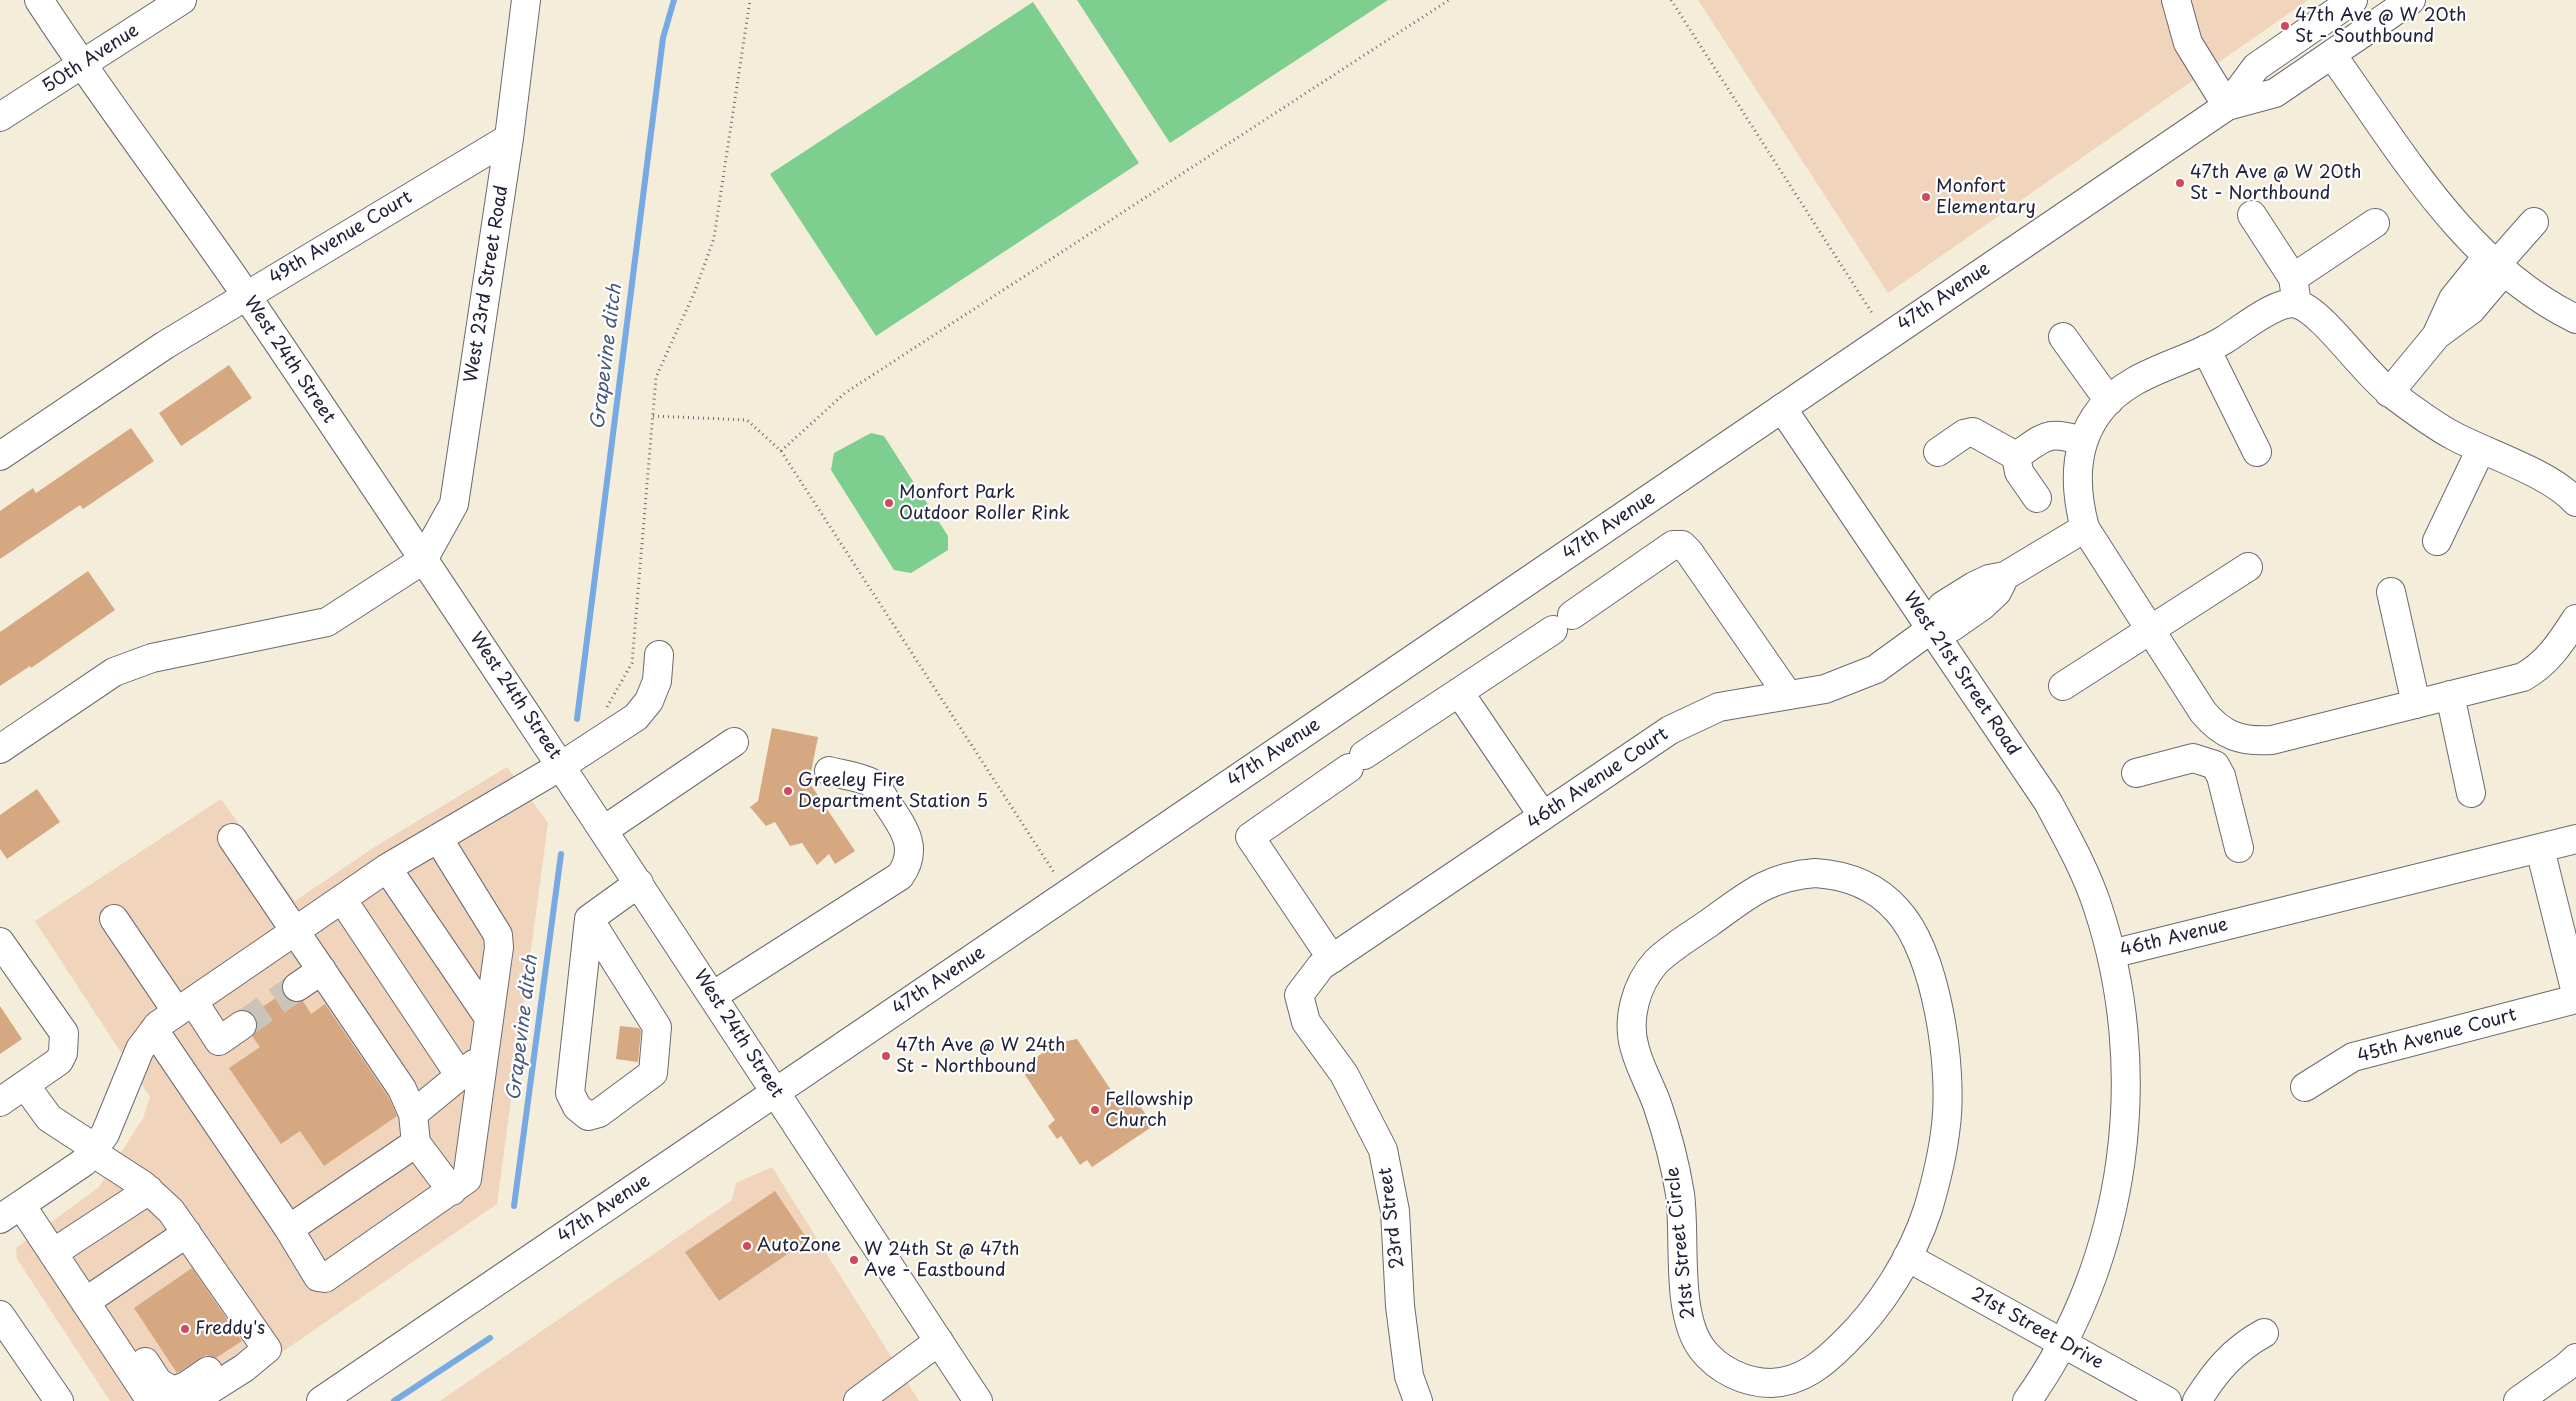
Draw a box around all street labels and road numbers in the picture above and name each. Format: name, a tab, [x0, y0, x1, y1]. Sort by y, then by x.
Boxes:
street label: 50th Avenue	[39, 20, 143, 98]
street label: West 23rd Street Road	[461, 184, 513, 384]
street label: 49th Avenue Court	[266, 187, 416, 289]
street label: 47th Avenue	[1894, 258, 1994, 336]
street label: West 24th Street	[239, 293, 339, 427]
street label: 47th Avenue	[1559, 487, 1659, 565]
street label: West 21st Street Road	[1898, 588, 2024, 760]
street label: West 24th Street	[465, 629, 565, 763]
street label: 47th Avenue	[1224, 714, 1324, 792]
street label: 46th Avenue Court	[1523, 724, 1673, 834]
street label: 46th Avenue	[2118, 914, 2230, 962]
street label: 47th Avenue	[889, 942, 989, 1020]
street label: West 24th Street	[689, 966, 787, 1102]
street label: 45th Avenue Court	[2355, 1004, 2519, 1068]
street label: 23rd Street	[1375, 1166, 1409, 1270]
street label: 21st Street Circle	[1662, 1166, 1700, 1320]
street label: 47th Avenue	[554, 1170, 654, 1248]
street label: 21st Street Drive	[1967, 1284, 2107, 1374]

